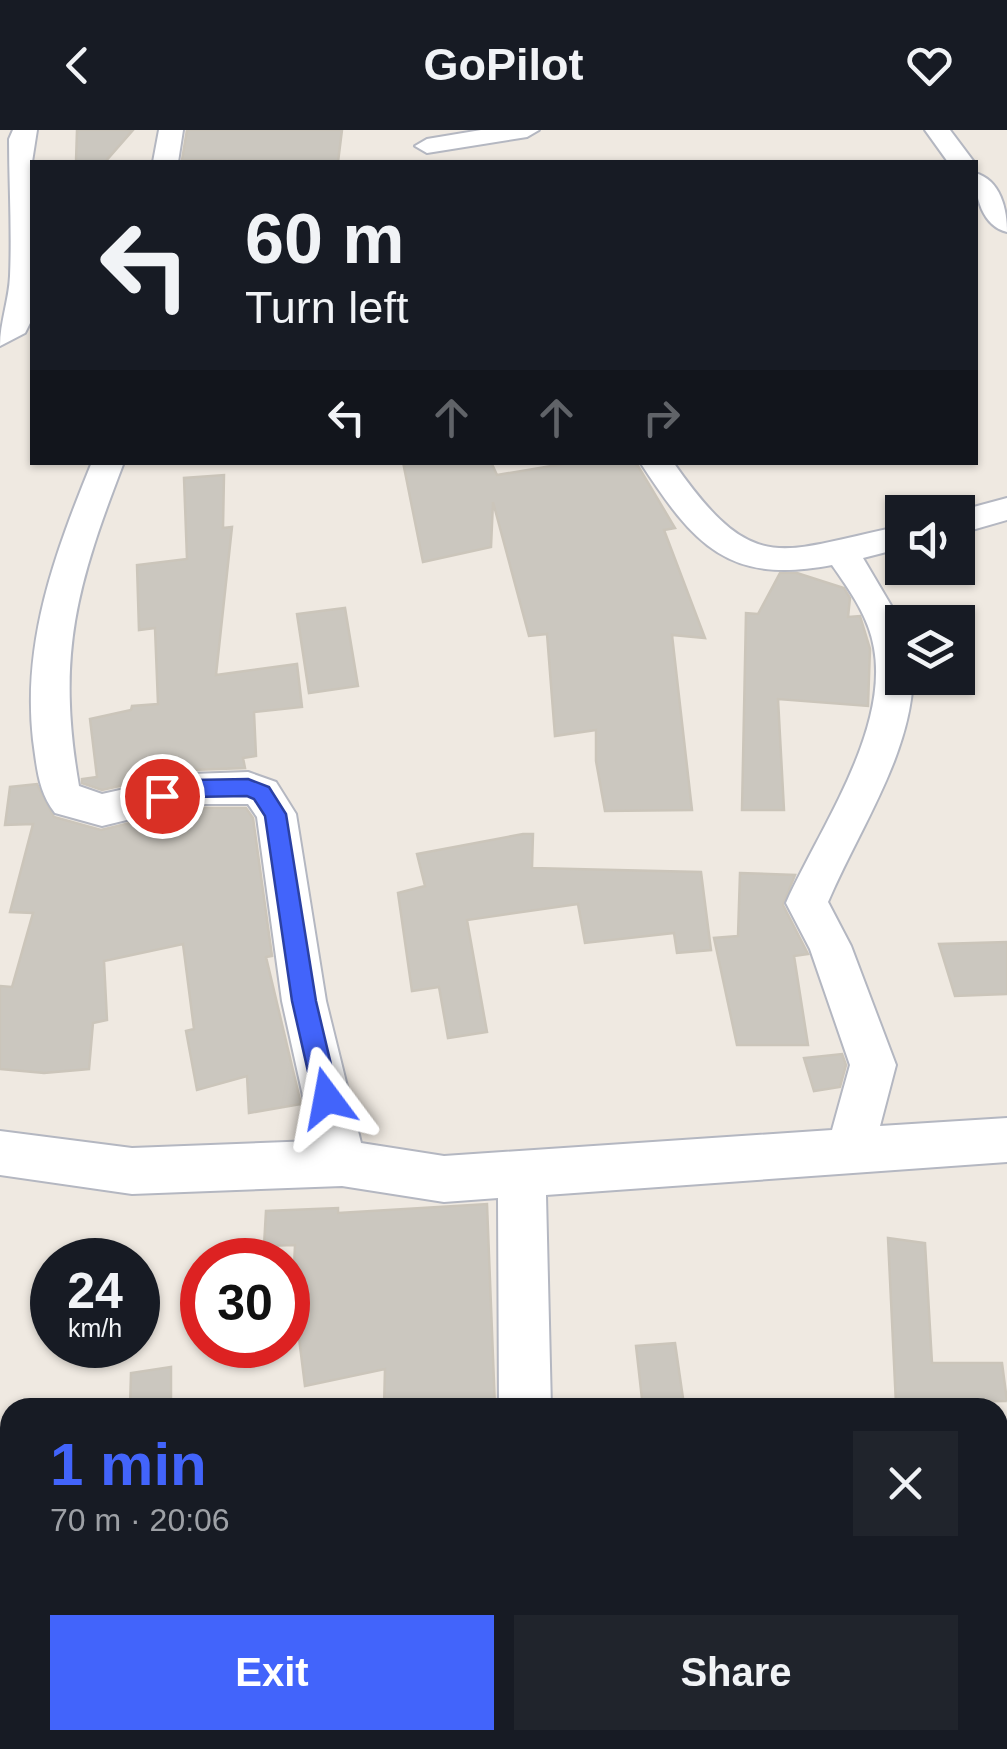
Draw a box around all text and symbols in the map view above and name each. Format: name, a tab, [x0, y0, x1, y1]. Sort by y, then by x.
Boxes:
icon: back	[50, 38, 105, 93]
icon: heart	[902, 38, 957, 93]
text: GoPilot	[424, 39, 583, 90]
icon: left	[80, 200, 210, 330]
text: 60 m	[245, 200, 405, 278]
text: Turn left	[245, 282, 408, 333]
icon: left	[319, 390, 374, 445]
icon: ahead	[424, 390, 479, 445]
icon: ahead	[529, 390, 584, 445]
icon: right	[634, 390, 689, 445]
map controls	[885, 495, 975, 695]
button: sound	[885, 495, 975, 585]
button: layers	[885, 605, 975, 695]
pin	[120, 754, 205, 839]
icon: arrive	[135, 769, 190, 824]
position arrow	[275, 1046, 379, 1150]
speed limit sign: 30	[180, 1238, 310, 1368]
text: 24	[67, 1263, 123, 1319]
text: km/h	[68, 1314, 122, 1342]
text: 1 min	[50, 1431, 207, 1498]
button: close	[853, 1431, 958, 1536]
text: 70 m · 20:06	[50, 1502, 230, 1538]
button: Exit	[50, 1615, 494, 1730]
button: Share	[514, 1615, 958, 1730]

